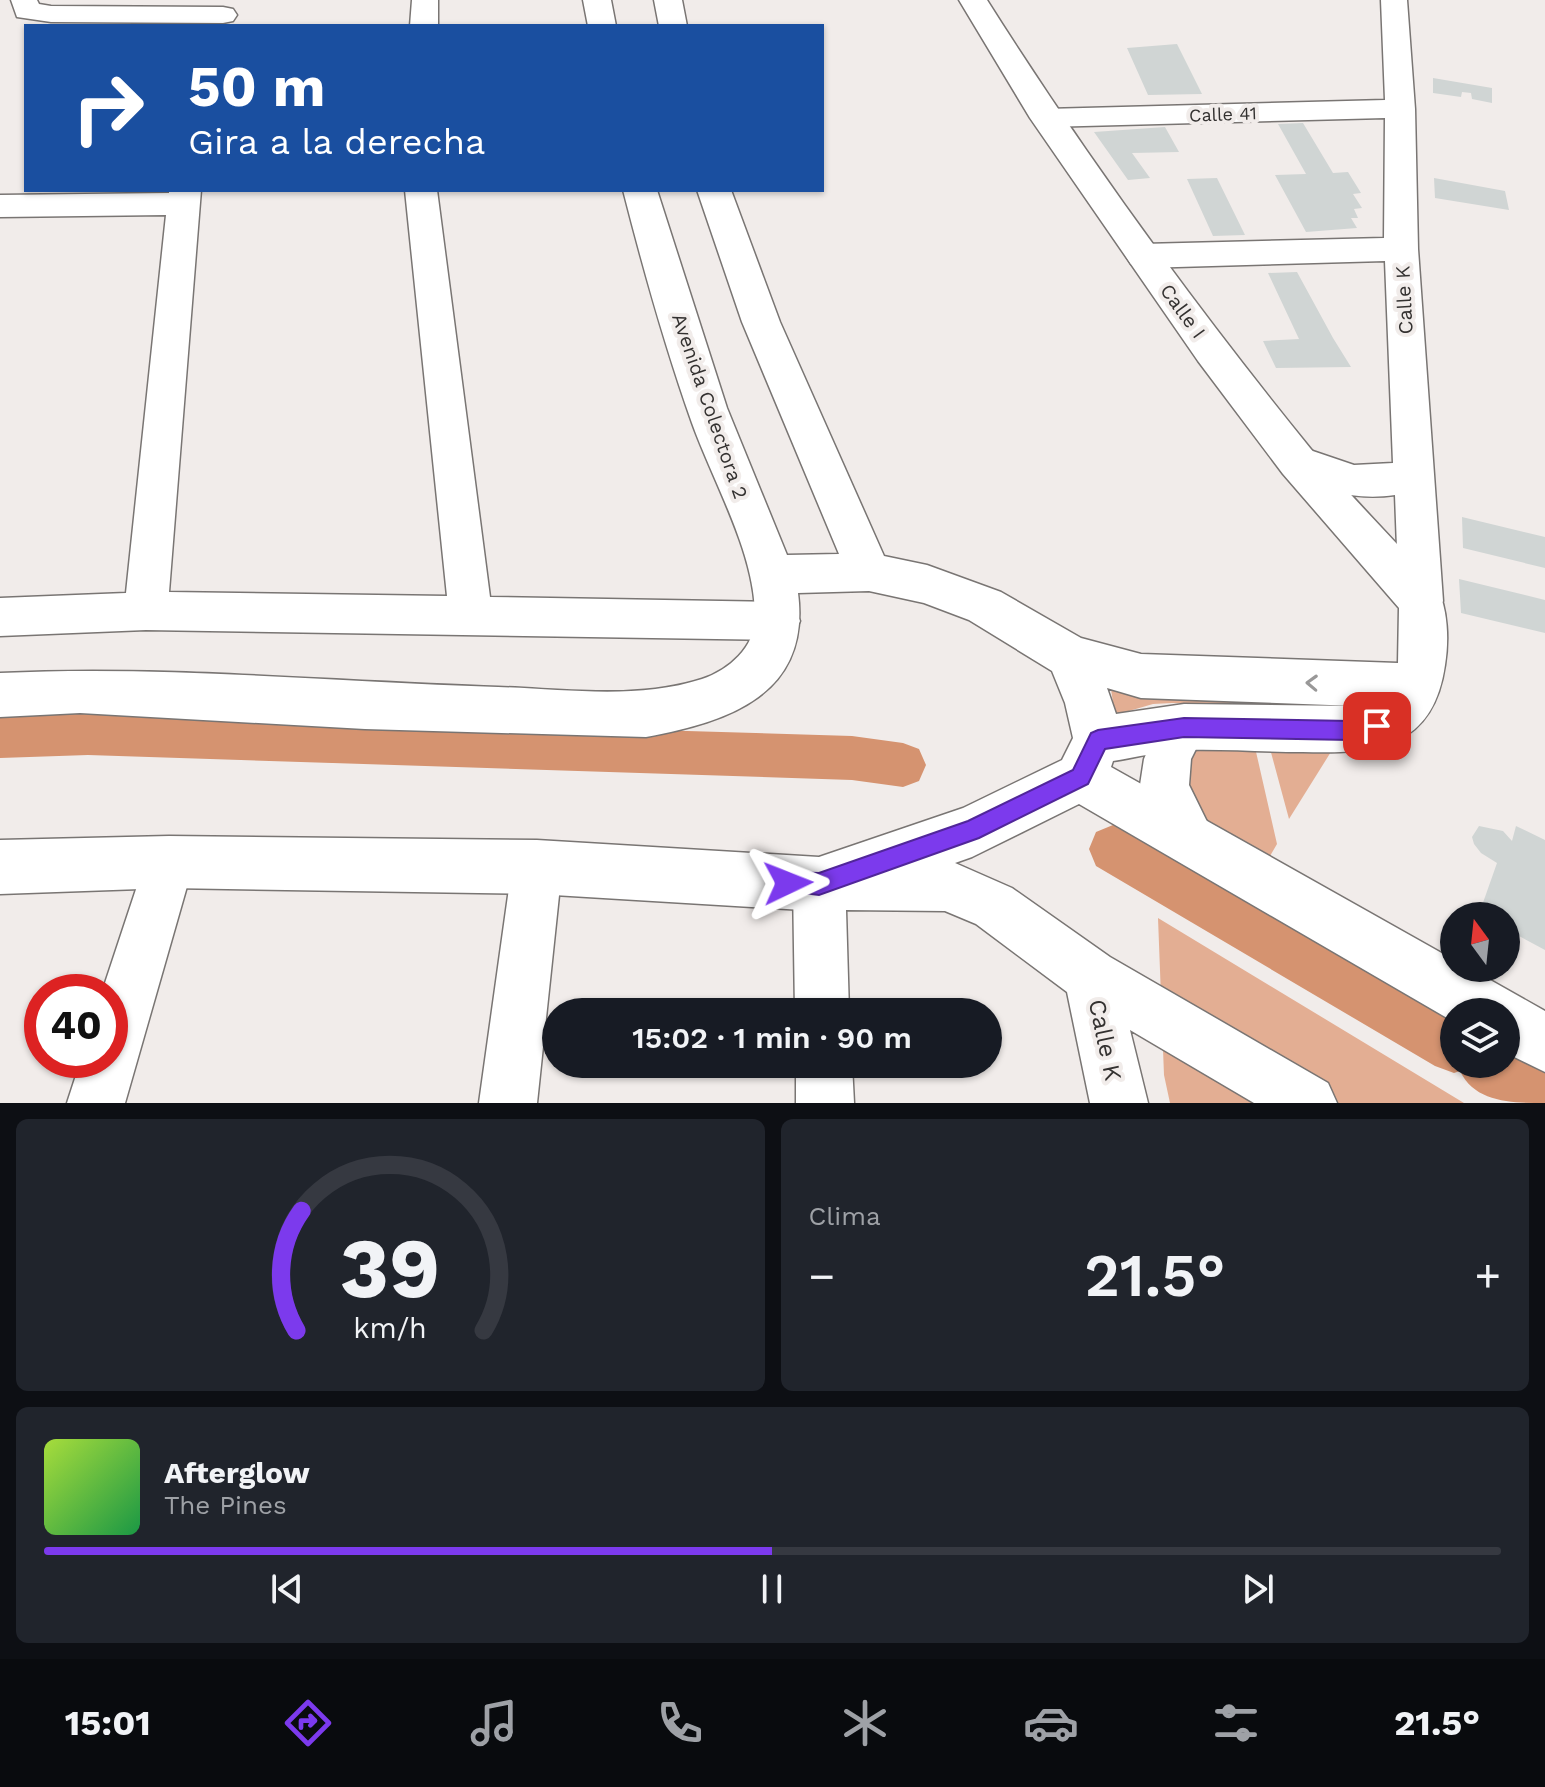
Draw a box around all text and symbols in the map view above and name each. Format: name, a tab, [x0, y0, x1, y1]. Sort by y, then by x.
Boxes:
text: 50 m	[188, 54, 325, 120]
icon: right	[56, 56, 160, 160]
street label: Calle 41	[1189, 102, 1257, 126]
text: Gira a la derecha	[188, 121, 485, 163]
street label: Calle K	[1390, 265, 1418, 335]
street label: Calle I	[1155, 279, 1211, 343]
street label: Avenida Colectora 2	[667, 310, 753, 502]
one-way arrow	[1305, 674, 1318, 691]
pin	[1343, 692, 1411, 760]
icon: arrive	[1355, 704, 1399, 748]
position arrow	[746, 841, 830, 925]
north arrow	[1440, 902, 1520, 982]
map controls	[1440, 902, 1520, 1078]
speed limit sign: 40	[24, 974, 128, 1078]
street label: Calle K	[1083, 997, 1127, 1084]
button: layers	[1440, 998, 1520, 1078]
text: 15:02 · 1 min · 90 m	[632, 1020, 912, 1055]
text: Clima	[809, 1201, 881, 1231]
text: 39	[340, 1220, 441, 1317]
text: 21.5°	[1084, 1240, 1225, 1311]
text: −	[809, 1250, 835, 1302]
text: +	[1474, 1250, 1501, 1302]
text: km/h	[353, 1311, 427, 1345]
text: Afterglow	[164, 1455, 310, 1490]
text: The Pines	[164, 1490, 287, 1520]
icon: previous	[265, 1567, 309, 1611]
icon: pause	[750, 1567, 794, 1611]
icon: next	[1236, 1567, 1280, 1611]
icon: directions	[280, 1695, 336, 1751]
icon: music	[466, 1695, 522, 1751]
icon: phone	[652, 1695, 708, 1751]
icon: climate	[837, 1695, 893, 1751]
icon: car	[1023, 1695, 1079, 1751]
icon: filters	[1208, 1695, 1264, 1751]
text: 15:01	[65, 1702, 151, 1744]
text: 21.5°	[1394, 1702, 1480, 1744]

